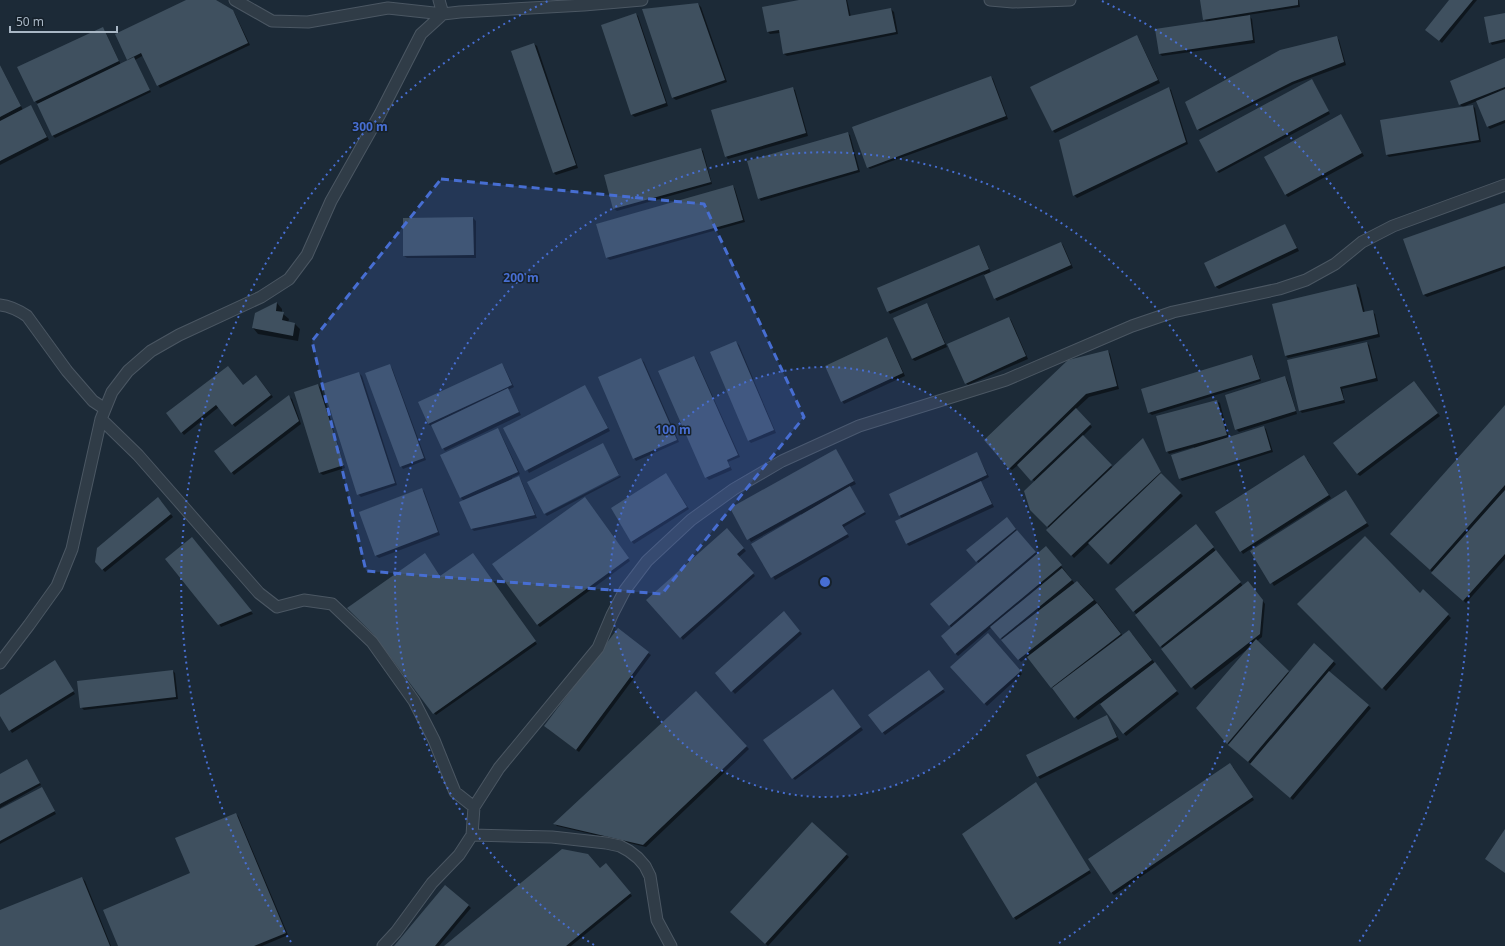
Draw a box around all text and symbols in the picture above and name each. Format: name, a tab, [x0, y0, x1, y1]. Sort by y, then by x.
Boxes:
scale bar	[10, 8, 117, 34]
text: 50 m	[16, 13, 44, 30]
text: 300 m	[352, 118, 388, 135]
text: 200 m	[503, 269, 539, 286]
text: 100 m	[655, 421, 691, 438]
centre of rings	[818, 575, 832, 589]

